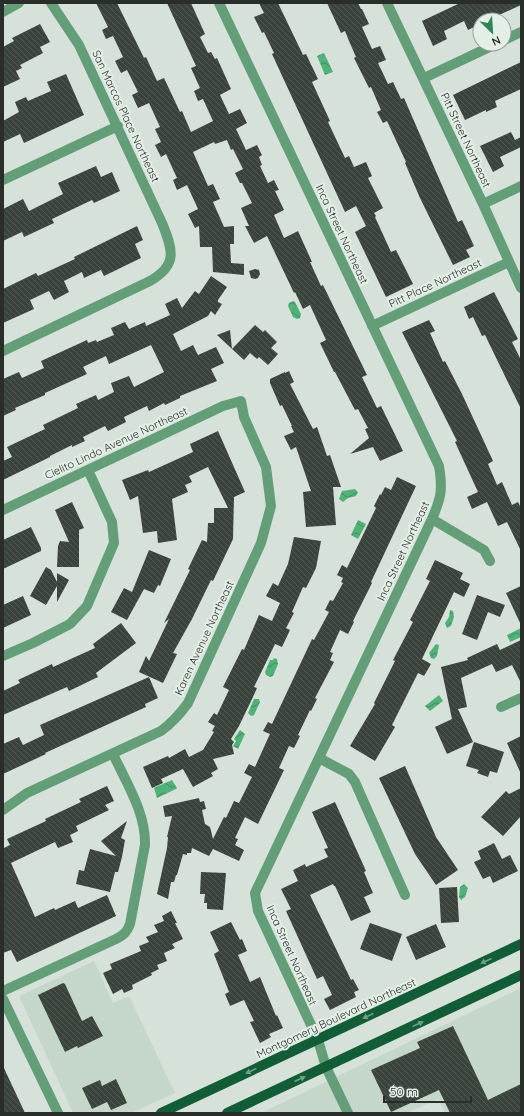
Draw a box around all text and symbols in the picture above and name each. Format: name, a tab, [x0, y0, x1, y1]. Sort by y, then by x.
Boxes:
north arrow	[472, 12, 512, 52]
text: N	[490, 33, 503, 49]
street label: San Marcos Place Northeast	[89, 48, 163, 184]
street label: Pitt Street Northeast	[438, 90, 494, 190]
street label: Inca Street Northeast	[313, 182, 371, 286]
street label: Pitt Place Northeast	[386, 255, 484, 311]
street label: Cielito Lindo Avenue Northeast	[42, 404, 190, 482]
street label: Inca Street Northeast	[374, 499, 432, 603]
street label: Karen Avenue Northeast	[171, 578, 237, 698]
street label: Inca Street Northeast	[264, 903, 321, 1008]
one-way arrow	[480, 958, 491, 964]
street label: Montgomery Boulevard Northeast	[254, 975, 418, 1061]
one-way arrow	[363, 1013, 374, 1019]
one-way arrow	[412, 1021, 424, 1027]
one-way arrow	[244, 1069, 256, 1075]
one-way arrow	[295, 1076, 306, 1082]
scale bar	[384, 1078, 471, 1104]
text: 50 m	[390, 1084, 418, 1099]

